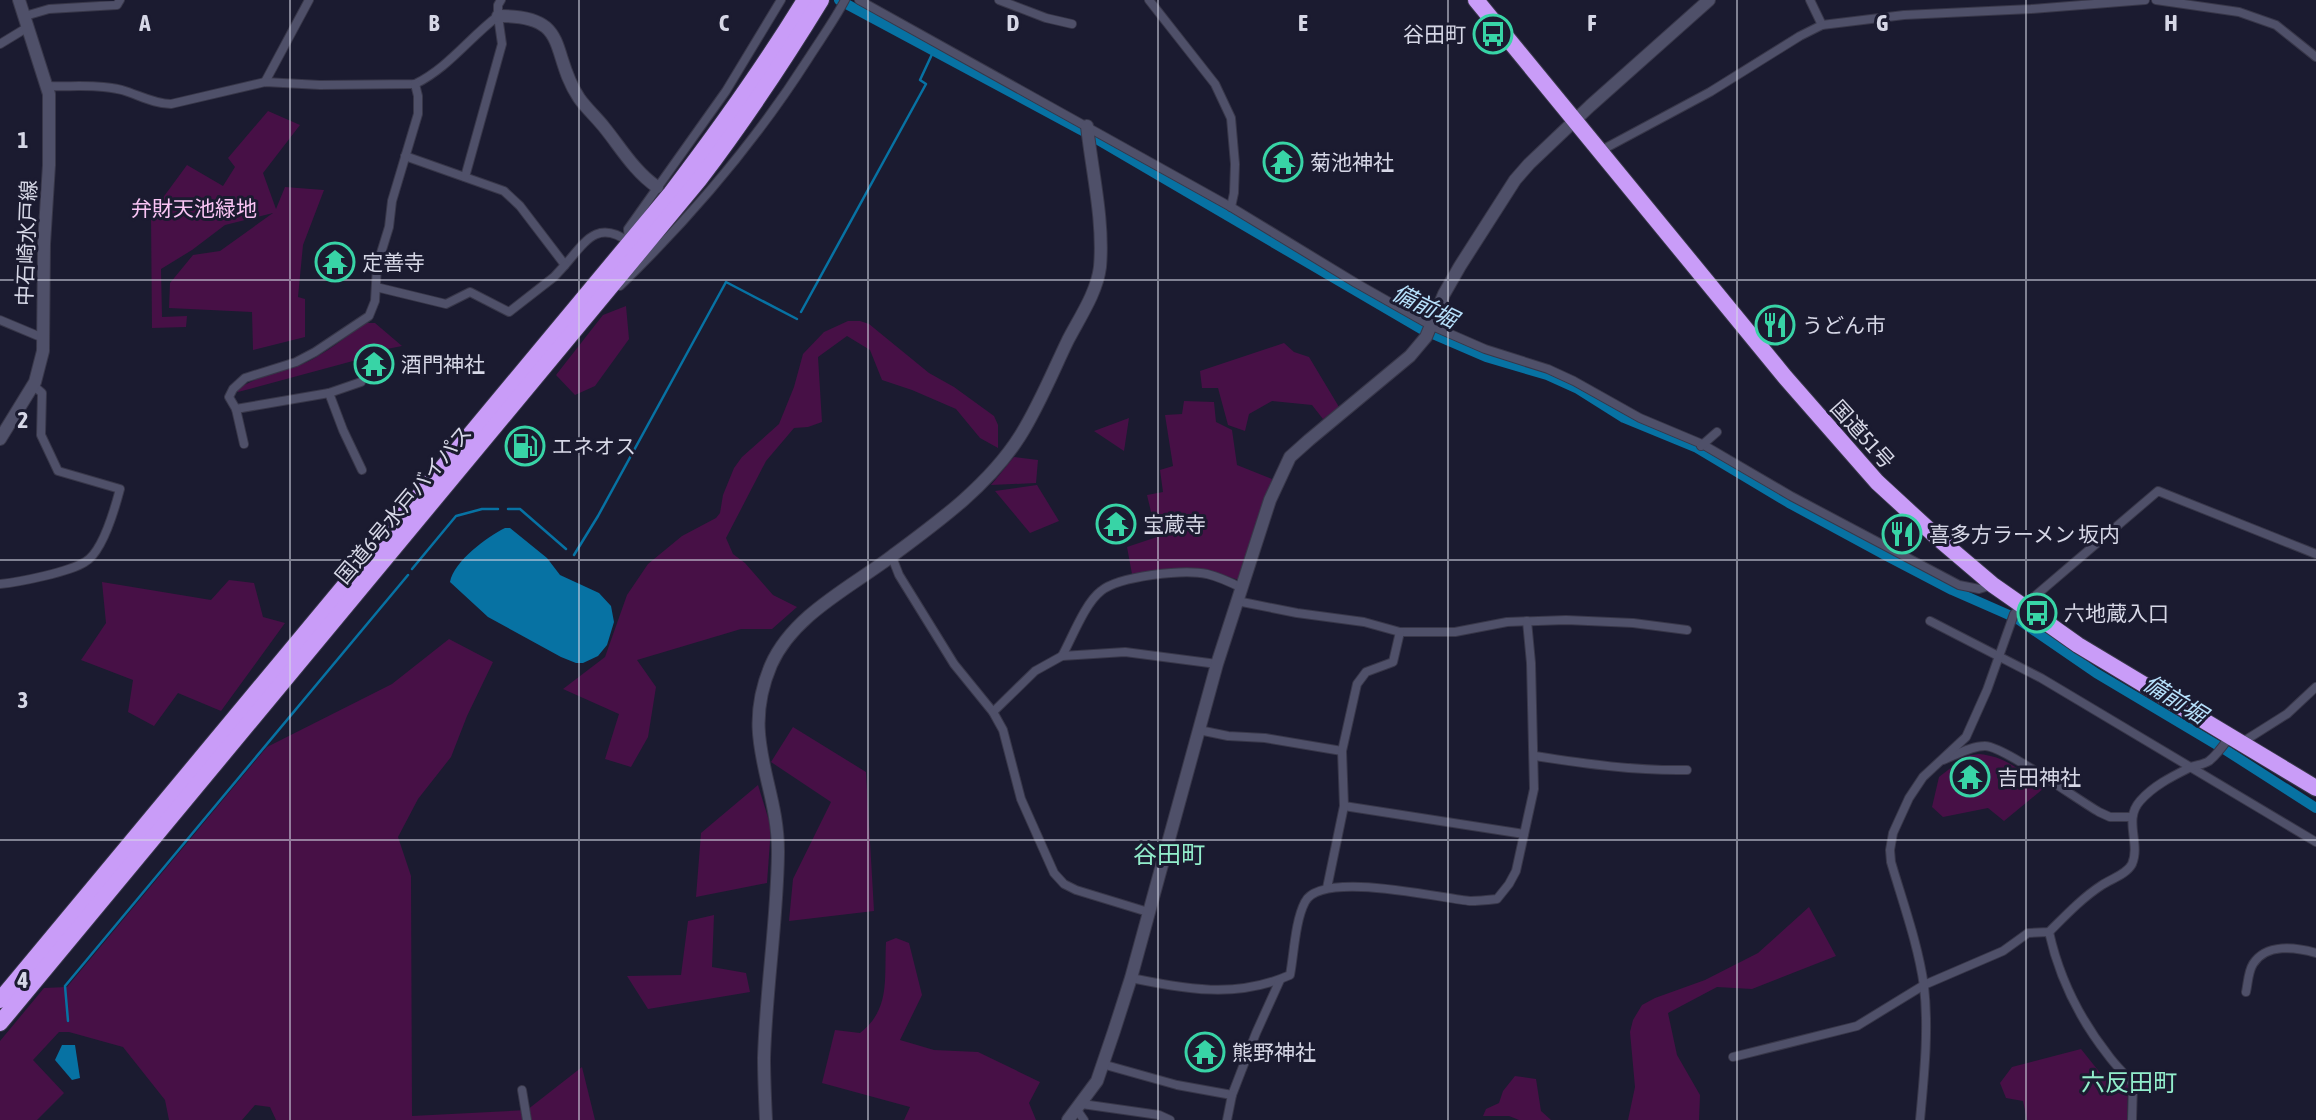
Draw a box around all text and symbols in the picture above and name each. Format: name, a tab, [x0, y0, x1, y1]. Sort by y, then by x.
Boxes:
text: A	[138, 10, 151, 36]
text: B	[429, 10, 440, 36]
text: C	[719, 10, 730, 36]
text: D	[1007, 10, 1020, 36]
text: E	[1298, 10, 1308, 36]
text: F	[1587, 10, 1597, 36]
text: G	[1876, 10, 1888, 36]
text: H	[2164, 10, 2178, 36]
bus stop icon: 谷田町	[1472, 13, 1514, 55]
place label: 谷田町	[1403, 22, 1466, 46]
text: 1	[18, 127, 29, 153]
temple icon: 菊池神社	[1262, 141, 1304, 183]
place label: 菊池神社	[1310, 150, 1394, 174]
street label: 中石崎水戸線	[12, 180, 40, 306]
park label: 弁財天池緑地	[131, 196, 257, 220]
temple icon: 定善寺	[314, 241, 356, 283]
place label: 定善寺	[362, 250, 425, 274]
water label: 備前堀	[1388, 279, 1464, 334]
restaurant icon: うどん市	[1754, 304, 1796, 346]
place label: うどん市	[1802, 313, 1886, 337]
temple icon: 酒門神社	[353, 343, 395, 385]
place label: 酒門神社	[401, 352, 485, 376]
street label: 国道51号	[1826, 395, 1900, 473]
text: 2	[18, 407, 28, 433]
street label: 国道6号水戸バイパス	[330, 420, 476, 588]
fuel station icon: エネオス	[504, 425, 546, 467]
place label: エネオス	[552, 434, 636, 458]
temple icon: 宝蔵寺	[1095, 503, 1137, 545]
place label: 宝蔵寺	[1143, 512, 1206, 536]
restaurant icon: 喜多方ラーメン 坂内	[1881, 513, 1923, 555]
place label: 喜多方ラーメン 坂内	[1929, 522, 2120, 546]
bus stop icon: 六地蔵入口	[2016, 592, 2058, 634]
place label: 六地蔵入口	[2064, 601, 2169, 625]
water label: 備前堀	[2139, 670, 2214, 730]
text: 3	[18, 687, 28, 713]
temple icon: 吉田神社	[1949, 756, 1991, 798]
place label: 吉田神社	[1997, 765, 2081, 789]
district label: 谷田町	[1133, 841, 1205, 868]
text: 4	[17, 967, 29, 993]
temple icon: 熊野神社	[1184, 1031, 1226, 1073]
place label: 熊野神社	[1232, 1040, 1316, 1064]
district label: 六反田町	[2081, 1069, 2177, 1096]

